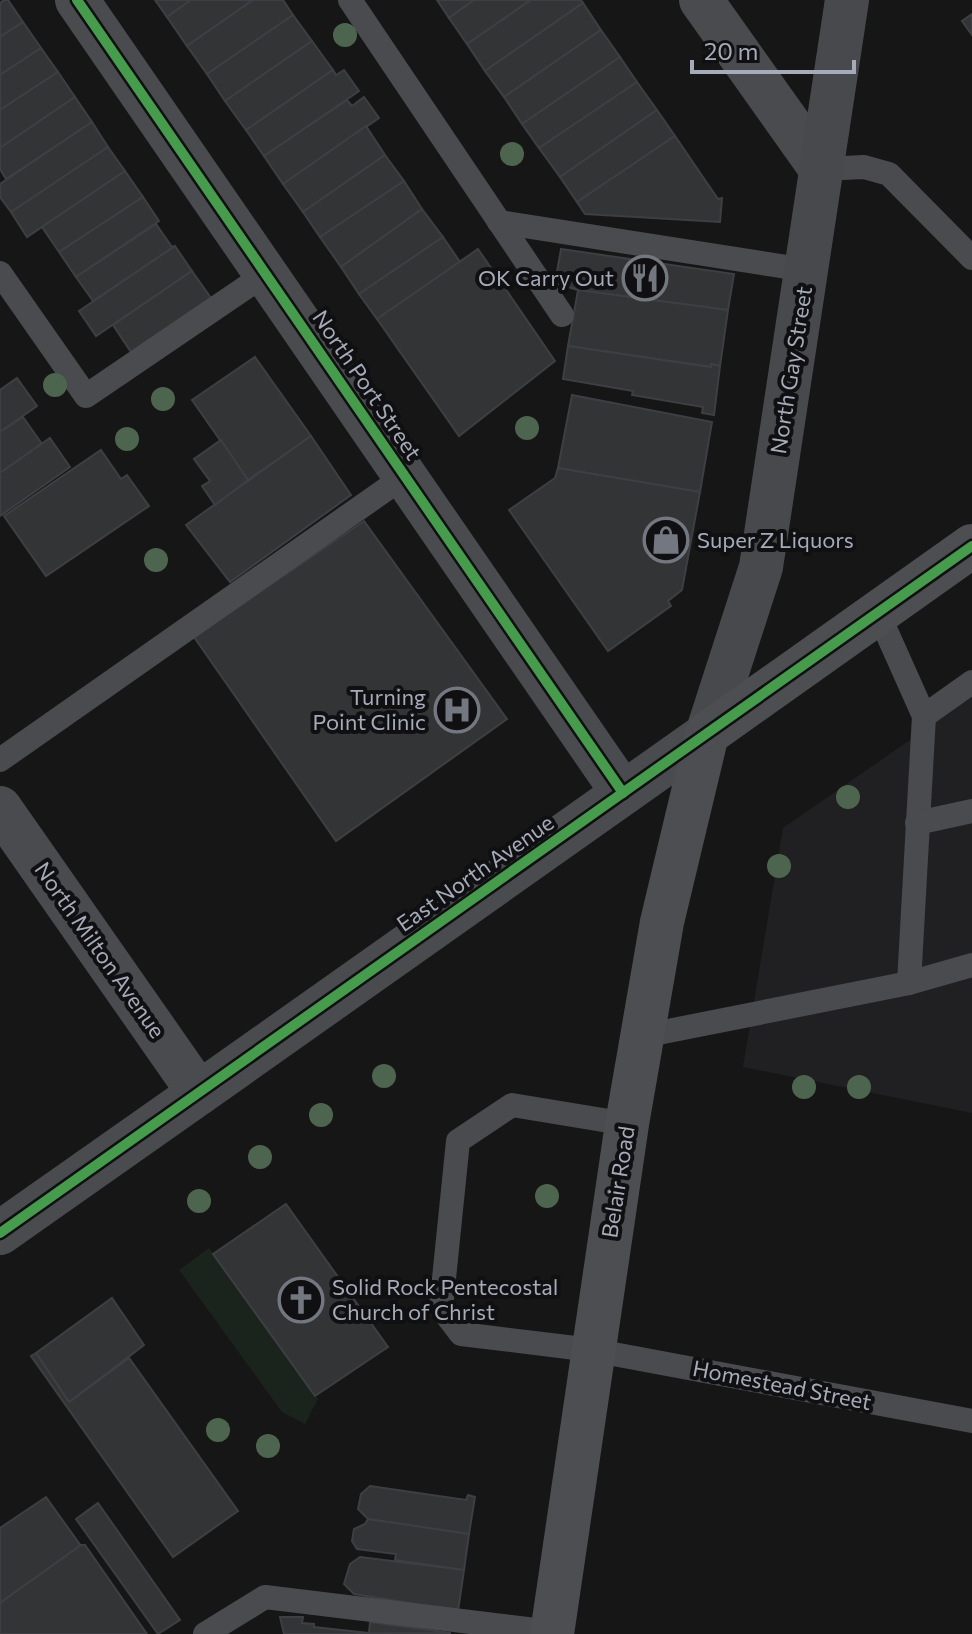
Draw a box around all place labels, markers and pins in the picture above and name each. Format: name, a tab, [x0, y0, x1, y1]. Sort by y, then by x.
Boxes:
restaurant icon: OK Carry Out	[621, 254, 669, 302]
place label: OK Carry Out	[478, 264, 614, 291]
shop icon: Super Z Liquors	[642, 516, 690, 564]
place label: Super Z Liquors	[697, 526, 854, 553]
place label: Turning Point Clinic	[312, 683, 426, 735]
hospital icon: Turning Point Clinic	[433, 686, 481, 734]
place label: Solid Rock Pentecostal Church of Christ	[332, 1273, 558, 1325]
church icon: Solid Rock Pentecostal Church of Christ	[277, 1276, 325, 1324]

